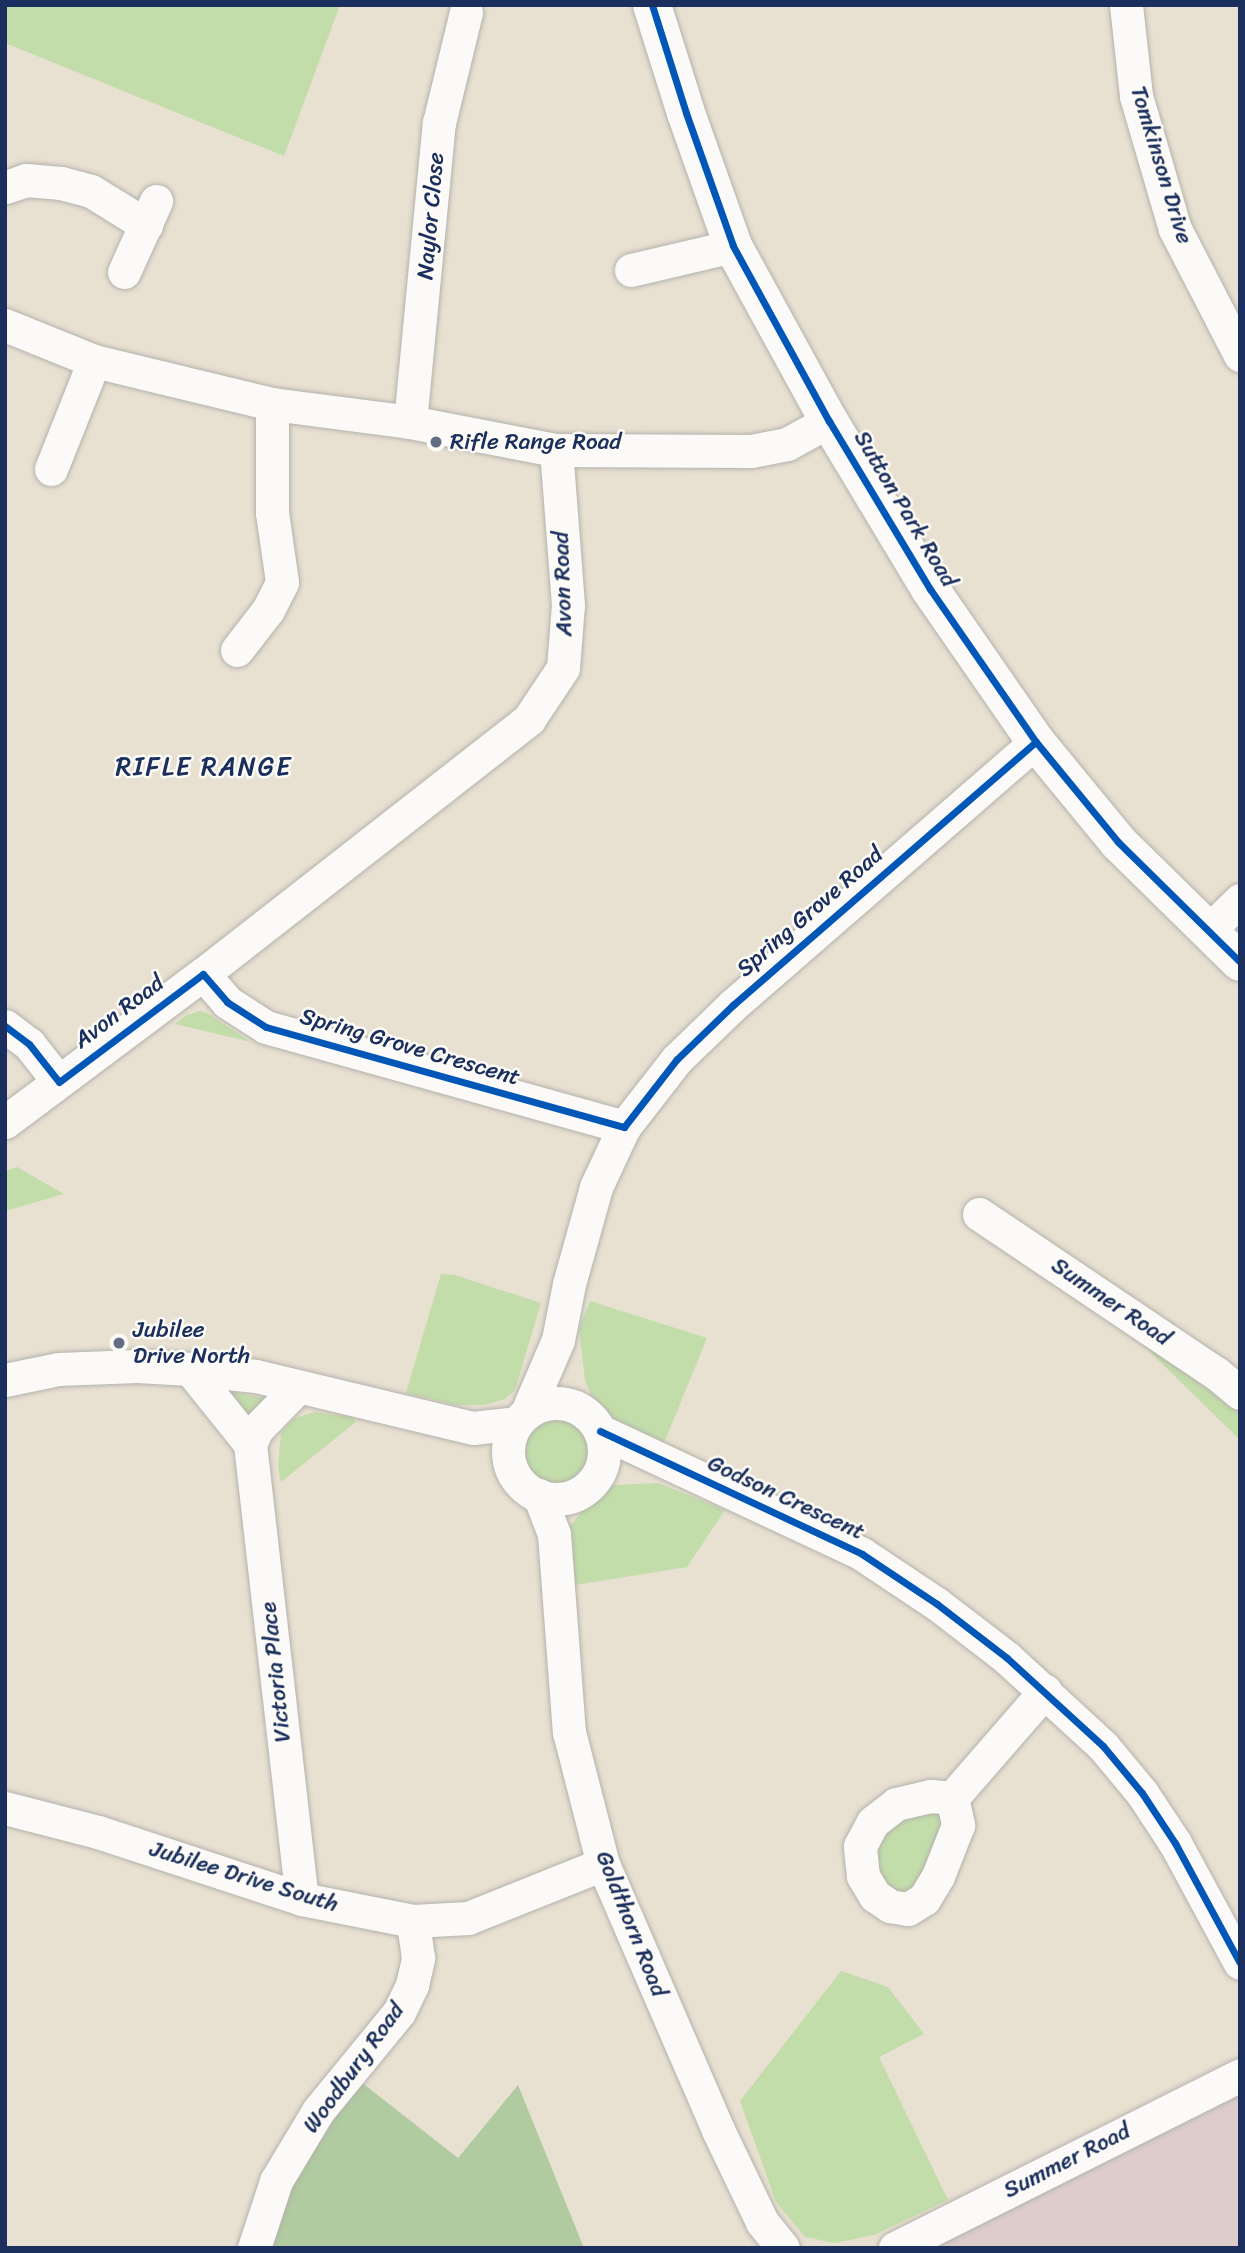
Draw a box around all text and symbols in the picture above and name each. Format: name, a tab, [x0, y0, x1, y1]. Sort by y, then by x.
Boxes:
street label: Tomkinson Drive	[1124, 83, 1198, 247]
street label: Naylor Close	[412, 151, 450, 281]
street label: Sutton Park Road	[847, 425, 963, 593]
place label: Rifle Range Road	[450, 428, 621, 456]
marker: Rifle Range Road	[428, 434, 444, 450]
street label: Avon Road	[547, 531, 579, 637]
district label: RIFLE RANGE	[117, 751, 291, 783]
street label: Spring Grove Road	[731, 841, 889, 983]
street label: Avon Road	[69, 969, 169, 1055]
street label: Spring Grove Crescent	[296, 1002, 524, 1092]
street label: Summer Road	[1046, 1252, 1176, 1352]
place label: Jubilee Drive North	[133, 1316, 250, 1370]
marker: Jubilee Drive North	[111, 1335, 127, 1351]
street label: Godson Crescent	[703, 1449, 869, 1547]
street label: Victoria Place	[255, 1600, 297, 1744]
street label: Jubilee Drive South	[146, 1835, 342, 1919]
street label: Goldthorn Road	[589, 1847, 673, 2001]
street label: Woodbury Road	[297, 1997, 411, 2139]
street label: Summer Road	[999, 2117, 1135, 2205]

